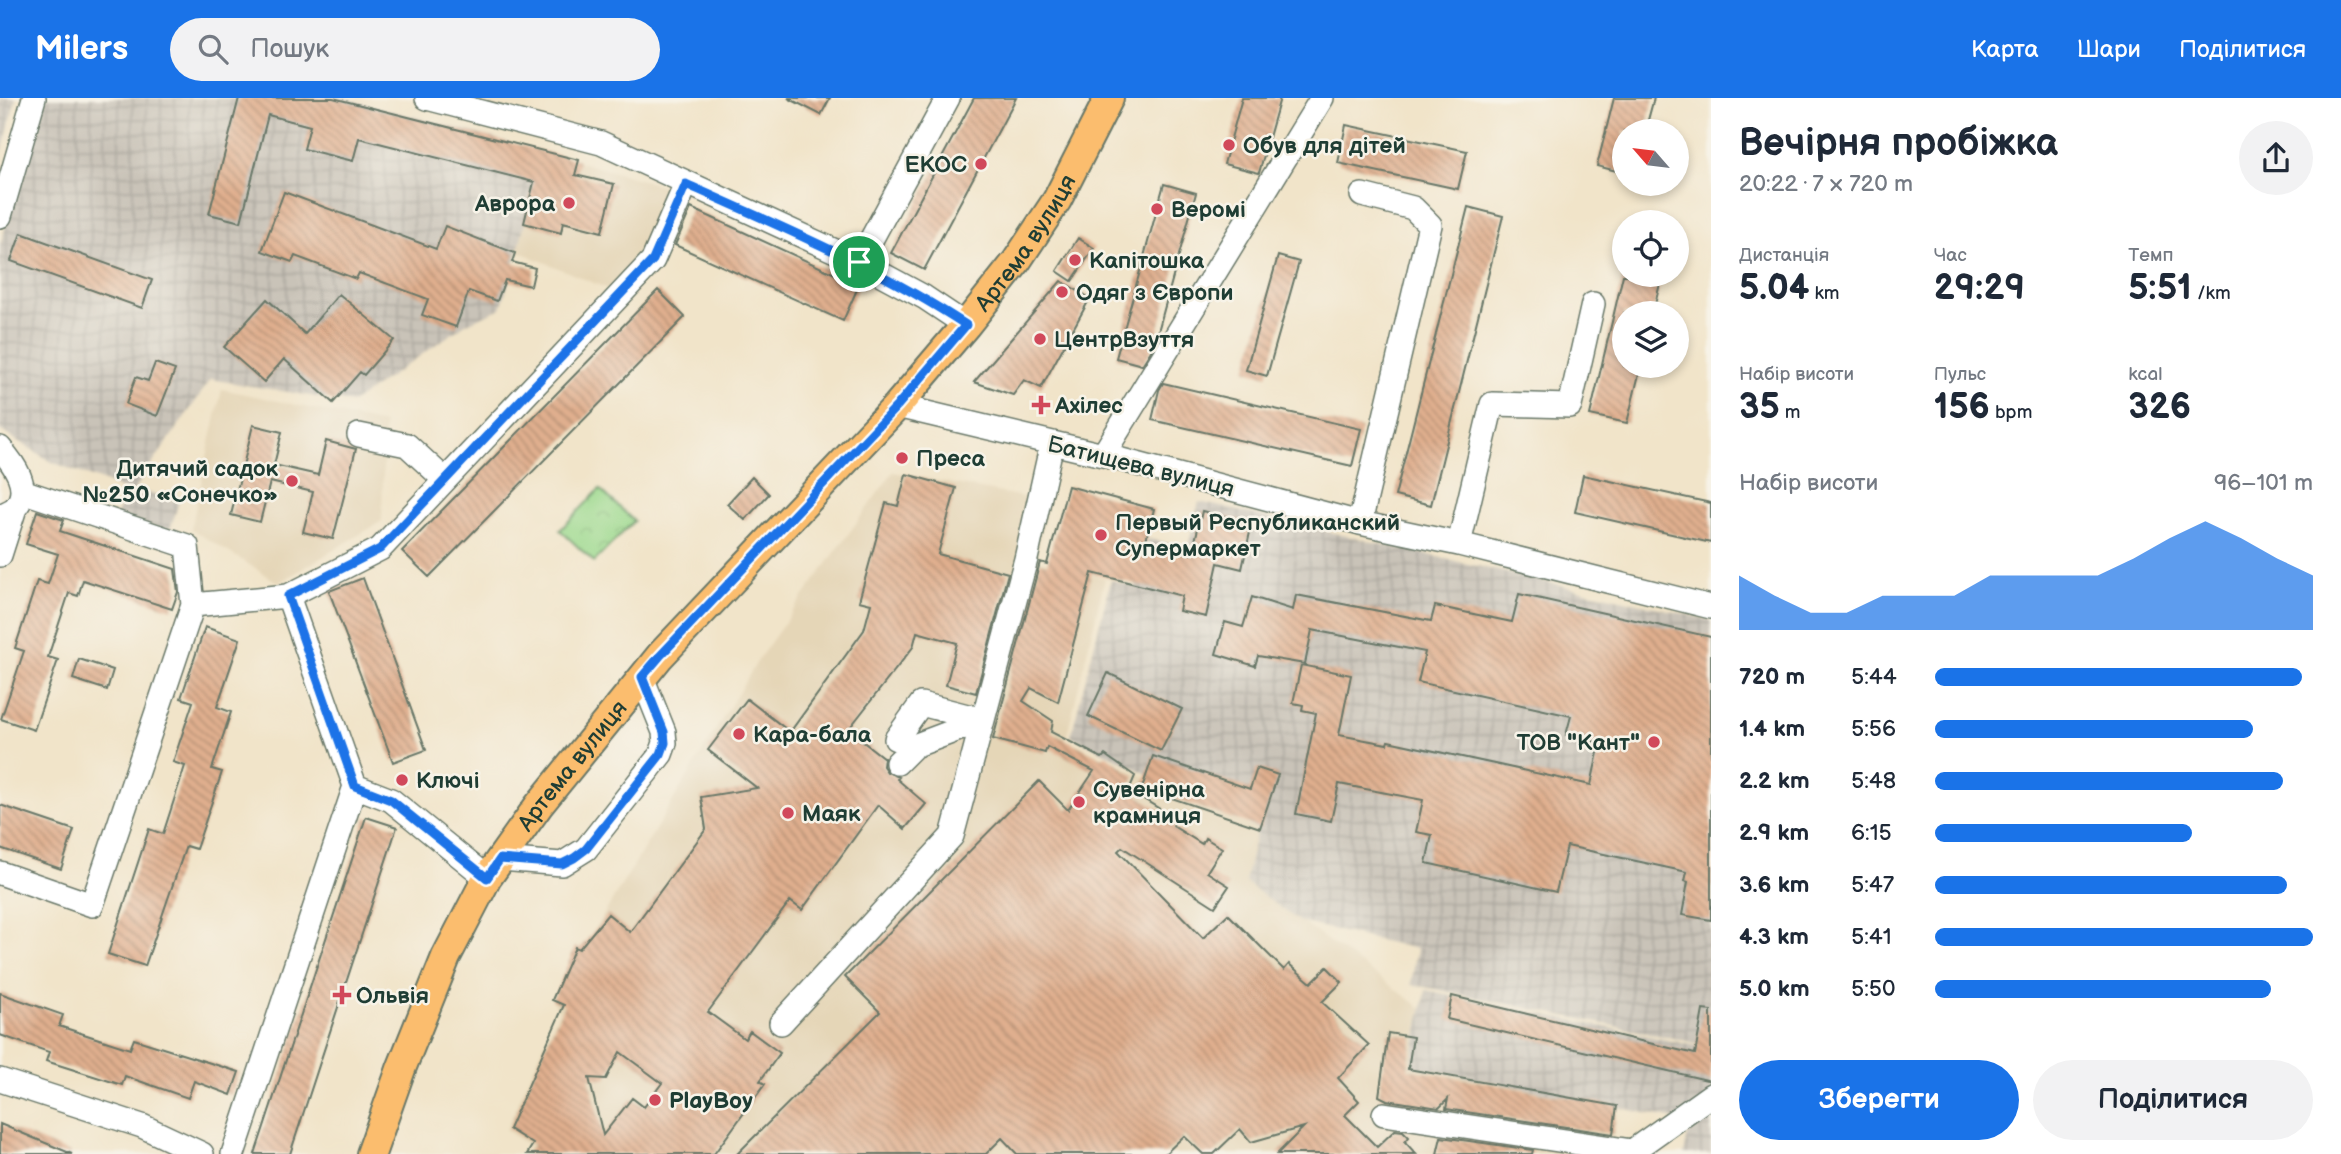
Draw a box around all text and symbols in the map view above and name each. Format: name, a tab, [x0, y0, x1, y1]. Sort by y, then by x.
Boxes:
search box	[170, 18, 660, 81]
text: Milers	[35, 29, 128, 69]
icon: search	[194, 30, 232, 68]
text: Пошук	[250, 34, 329, 65]
text: Карта	[1971, 35, 2039, 64]
text: Шари	[2077, 35, 2141, 64]
text: Поділитися	[2179, 35, 2306, 64]
north arrow	[1612, 119, 1689, 196]
map controls	[1612, 119, 1689, 378]
text: Вечірня пробіжка	[1739, 121, 2058, 166]
button: share	[2239, 121, 2313, 195]
place label: Обув для дітей	[1243, 132, 1406, 160]
marker: Обув для дітей	[1221, 137, 1237, 153]
place label: ЕКОС	[904, 151, 967, 179]
marker: ЕКОС	[973, 156, 989, 172]
street label: Артема вулиця	[969, 170, 1083, 318]
text: 20:22 · 7 × 720 m	[1739, 170, 1913, 198]
place label: Аврора	[474, 190, 556, 218]
marker: Аврора	[561, 195, 577, 211]
place label: Веромі	[1171, 196, 1246, 224]
marker: Веромі	[1149, 201, 1165, 217]
button: locate	[1612, 210, 1689, 287]
pin	[829, 232, 889, 292]
icon: arrive	[840, 243, 878, 281]
text: Дистанція	[1739, 244, 1829, 267]
text: Час	[1934, 244, 1967, 267]
text: Темп	[2128, 244, 2173, 267]
place label: Капітошка	[1089, 247, 1205, 275]
marker: Капітошка	[1067, 252, 1083, 268]
text: 5.04	[1739, 267, 1809, 310]
text: 29:29	[1934, 267, 2025, 310]
text: 5:51	[2128, 267, 2192, 310]
place label: Одяг з Європи	[1076, 279, 1233, 307]
text: km	[1809, 282, 1839, 305]
text: /km	[2192, 282, 2231, 305]
marker: Одяг з Європи	[1054, 284, 1070, 300]
button: layers	[1612, 301, 1689, 378]
place label: ЦентрВзуття	[1054, 326, 1194, 354]
marker: ЦентрВзуття	[1032, 331, 1048, 347]
text: Набір висоти	[1739, 363, 1854, 386]
text: Пульс	[1934, 363, 1986, 386]
text: kcal	[2128, 363, 2162, 386]
text: 35	[1739, 386, 1780, 429]
text: 156	[1934, 386, 1990, 429]
text: 326	[2128, 386, 2191, 429]
place label: Ахілес	[1054, 392, 1123, 420]
marker: Ахілес	[1033, 397, 1049, 413]
text: m	[1780, 401, 1800, 424]
text: bpm	[1990, 401, 2032, 424]
street label: Батищева вулиця	[1044, 430, 1237, 504]
place label: Преса	[916, 445, 985, 473]
marker: Преса	[894, 450, 910, 466]
place label: Дитячий садок №250 «Сонечко»	[83, 455, 279, 509]
text: Набір висоти	[1739, 469, 1878, 497]
text: 96–101 m	[2214, 469, 2313, 497]
marker: Дитячий садок №250 «Сонечко»	[284, 473, 300, 489]
place label: Первый Республиканский Супермаркет	[1115, 509, 1400, 563]
marker: Первый Республиканский Супермаркет	[1093, 527, 1109, 543]
text: 720 m	[1739, 663, 1805, 691]
text: 5:44	[1851, 663, 1897, 691]
street label: Артема вулиця	[511, 695, 634, 838]
text: 1.4 km	[1739, 715, 1805, 743]
text: 5:56	[1851, 715, 1896, 743]
place label: Кара-бала	[753, 721, 872, 749]
marker: Кара-бала	[731, 726, 747, 742]
place label: ТОВ "Кант"	[1516, 729, 1640, 757]
marker: ТОВ "Кант"	[1646, 734, 1662, 750]
place label: Ключі	[416, 767, 480, 795]
text: 2.2 km	[1739, 767, 1810, 795]
text: 5:48	[1851, 767, 1896, 795]
marker: Ключі	[394, 772, 410, 788]
place label: Сувенірна крамниця	[1093, 776, 1205, 830]
marker: Сувенірна крамниця	[1071, 794, 1087, 810]
place label: Маяк	[802, 800, 861, 828]
marker: Маяк	[780, 805, 796, 821]
text: 2.9 km	[1739, 819, 1809, 847]
text: 6:15	[1851, 819, 1892, 847]
text: 3.6 km	[1739, 871, 1809, 899]
text: 5:47	[1851, 871, 1894, 899]
text: 4.3 km	[1739, 923, 1809, 951]
text: 5:41	[1851, 923, 1892, 951]
text: 5.0 km	[1739, 975, 1810, 1003]
text: 5:50	[1851, 975, 1896, 1003]
place label: Ольвія	[356, 982, 429, 1010]
marker: Ольвія	[334, 987, 350, 1003]
button: Зберегти	[1739, 1060, 2019, 1140]
button: Поділитися	[2033, 1060, 2313, 1140]
place label: PlayBoy	[669, 1087, 753, 1115]
marker: PlayBoy	[647, 1092, 663, 1108]

